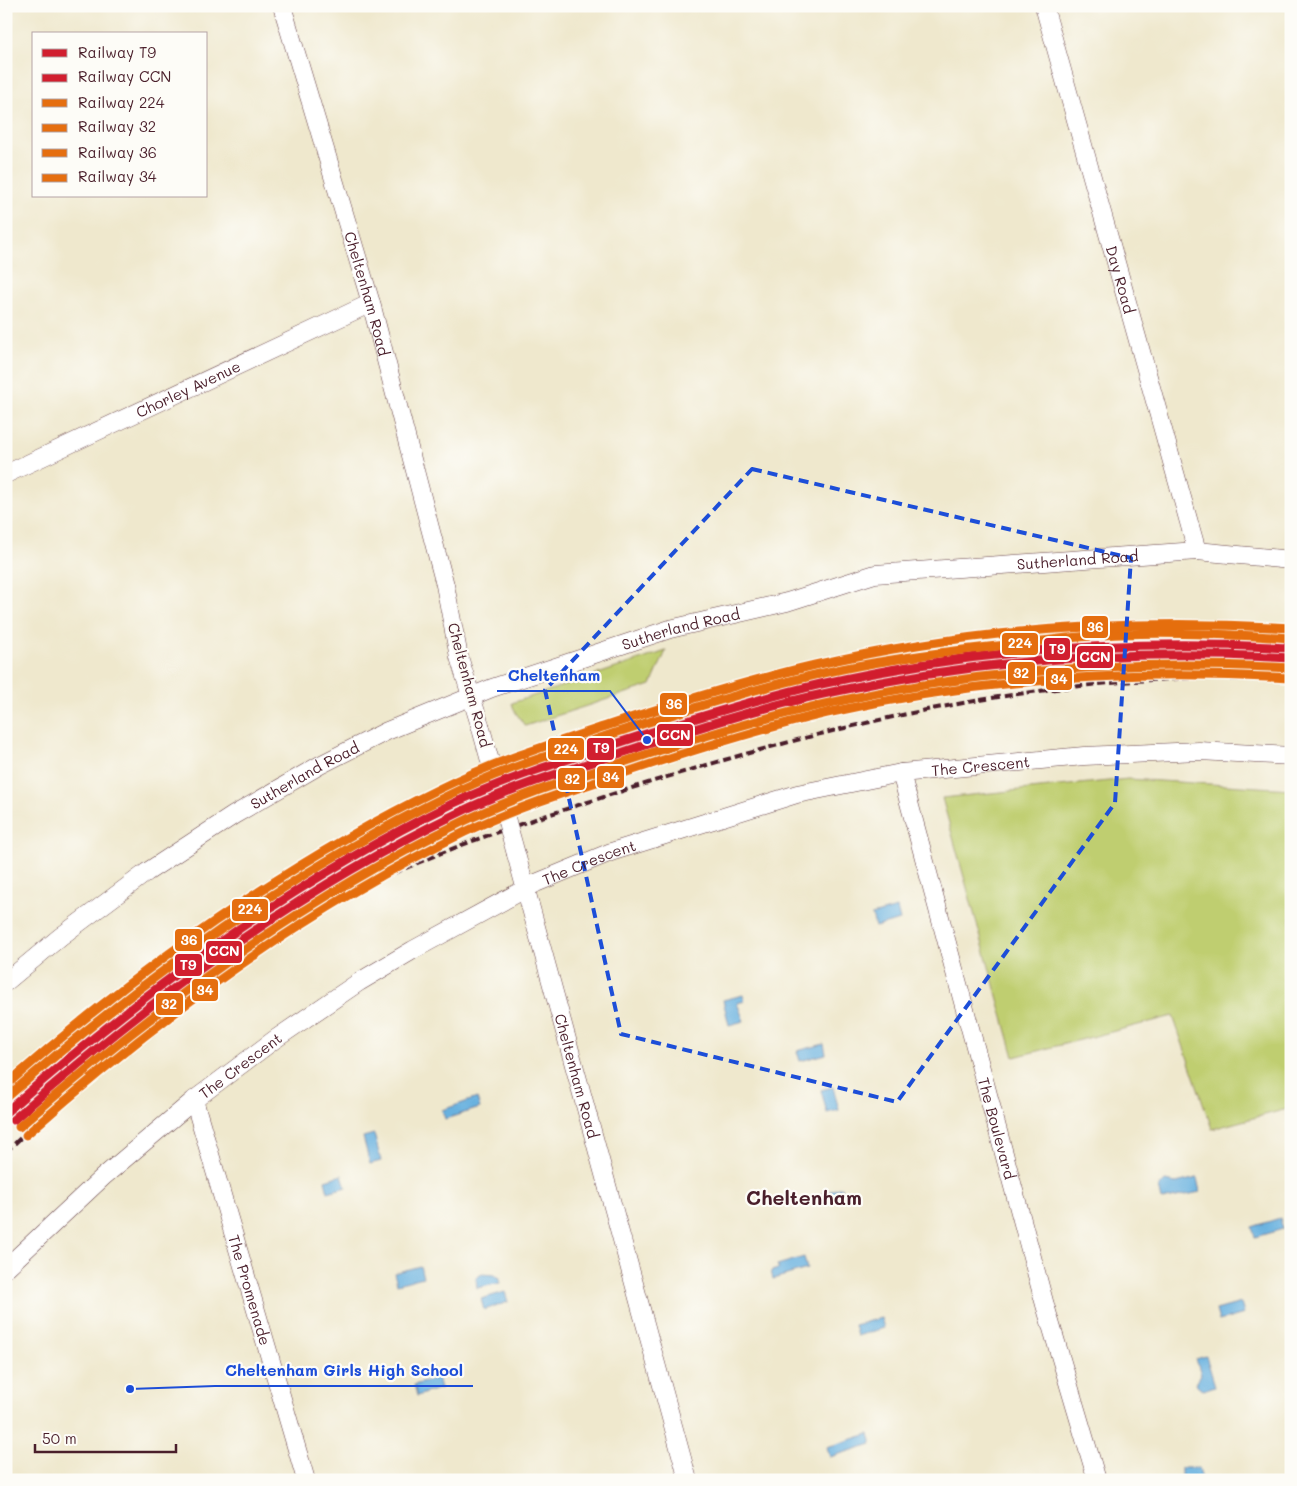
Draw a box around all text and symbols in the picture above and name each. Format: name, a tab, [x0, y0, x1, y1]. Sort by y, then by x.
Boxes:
legend	[32, 32, 208, 198]
text: Railway T9	[78, 42, 156, 62]
text: Railway CCN	[78, 66, 171, 86]
text: Railway 224	[78, 92, 165, 112]
text: Railway 32	[78, 116, 156, 136]
text: Railway 36	[78, 142, 157, 162]
text: Railway 34	[78, 166, 157, 186]
street label: Cheltenham Road	[340, 229, 394, 358]
street label: Day Road	[1102, 243, 1140, 316]
street label: Chorley Avenue	[132, 356, 244, 422]
street label: Sutherland Road	[1016, 545, 1139, 574]
street label: Sutherland Road	[619, 603, 742, 654]
line badge: 36	[1081, 615, 1109, 639]
text: 36	[1087, 617, 1103, 636]
street label: Cheltenham Road	[444, 620, 496, 750]
line badge: 224	[1001, 632, 1039, 656]
text: 224	[1008, 633, 1032, 652]
line badge: T9	[1043, 637, 1071, 661]
text: T9	[1049, 639, 1066, 658]
line badge: CCN	[1076, 645, 1114, 669]
text: CCN	[1079, 647, 1111, 666]
callout: Cheltenham	[497, 660, 610, 691]
line badge: 32	[1007, 661, 1036, 685]
text: 32	[1013, 663, 1029, 682]
text: Cheltenham	[508, 664, 600, 685]
line badge: 34	[1045, 667, 1073, 691]
text: 34	[1050, 669, 1068, 688]
line badge: 36	[659, 692, 688, 716]
text: 36	[666, 694, 682, 713]
line badge: CCN	[656, 723, 694, 747]
text: CCN	[659, 725, 691, 744]
street label: Sutherland Road	[246, 737, 362, 813]
line badge: 224	[547, 737, 585, 761]
line badge: T9	[586, 737, 615, 761]
text: T9	[593, 738, 610, 757]
text: 224	[554, 739, 578, 758]
street label: The Crescent	[930, 751, 1031, 780]
line badge: 34	[596, 765, 625, 789]
line badge: 32	[557, 767, 586, 791]
text: 34	[602, 767, 620, 786]
text: 32	[564, 769, 580, 788]
street label: The Crescent	[539, 835, 638, 889]
line badge: 224	[231, 898, 269, 922]
text: 224	[238, 899, 262, 918]
line badge: 36	[174, 928, 203, 952]
text: 36	[181, 930, 197, 949]
line badge: CCN	[205, 940, 243, 964]
text: CCN	[208, 941, 240, 960]
line badge: T9	[174, 953, 203, 977]
text: T9	[180, 955, 197, 974]
line badge: 34	[191, 978, 219, 1002]
text: 34	[196, 980, 214, 999]
line badge: 32	[155, 992, 184, 1016]
text: 32	[161, 994, 177, 1013]
street label: Cheltenham Road	[550, 1011, 604, 1140]
street label: The Crescent	[195, 1028, 286, 1103]
street label: The Boulevard	[974, 1075, 1020, 1181]
district label: Cheltenham	[746, 1184, 862, 1210]
street label: The Promenade	[224, 1232, 276, 1348]
callout: Cheltenham Girls High School	[215, 1355, 473, 1386]
text: Cheltenham Girls High School	[225, 1359, 463, 1380]
scale bar	[35, 1421, 176, 1453]
text: 50 m	[42, 1428, 77, 1448]

